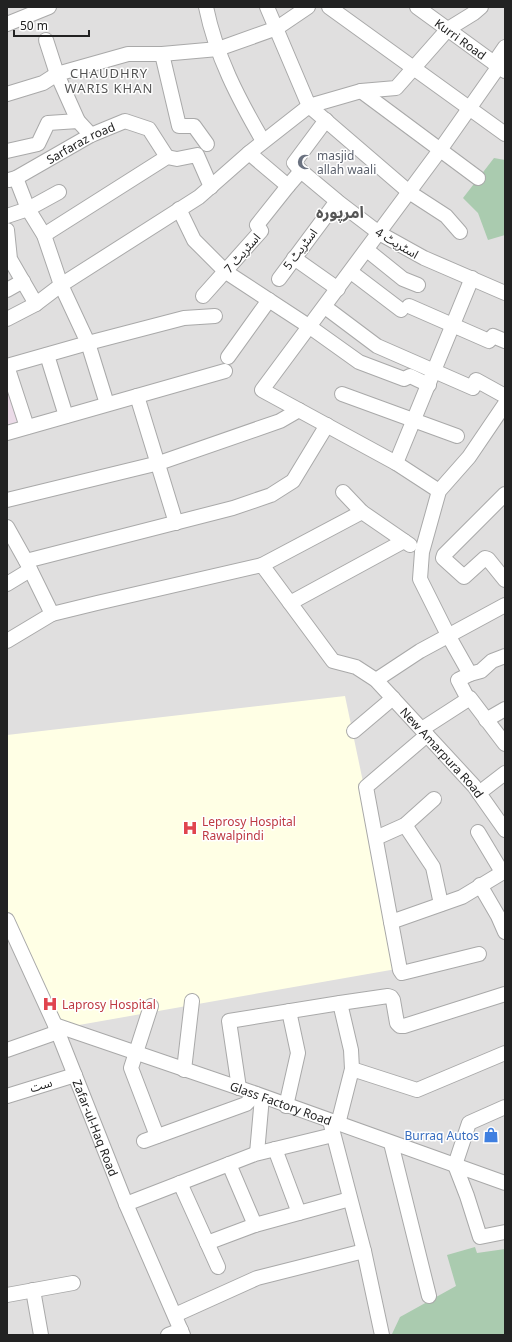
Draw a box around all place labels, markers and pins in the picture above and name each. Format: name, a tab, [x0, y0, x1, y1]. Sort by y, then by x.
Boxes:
place label: masjid allah waali	[317, 147, 376, 178]
mosque icon: masjid allah waali	[296, 153, 314, 171]
place label: Leprosy Hospital Rawalpindi	[202, 813, 296, 844]
hospital icon: Leprosy Hospital Rawalpindi	[181, 819, 199, 837]
hospital icon: Laprosy Hospital	[41, 995, 59, 1013]
place label: Laprosy Hospital	[62, 996, 156, 1013]
shop icon: Burraq Autos	[482, 1126, 500, 1144]
place label: Burraq Autos	[404, 1127, 479, 1144]

